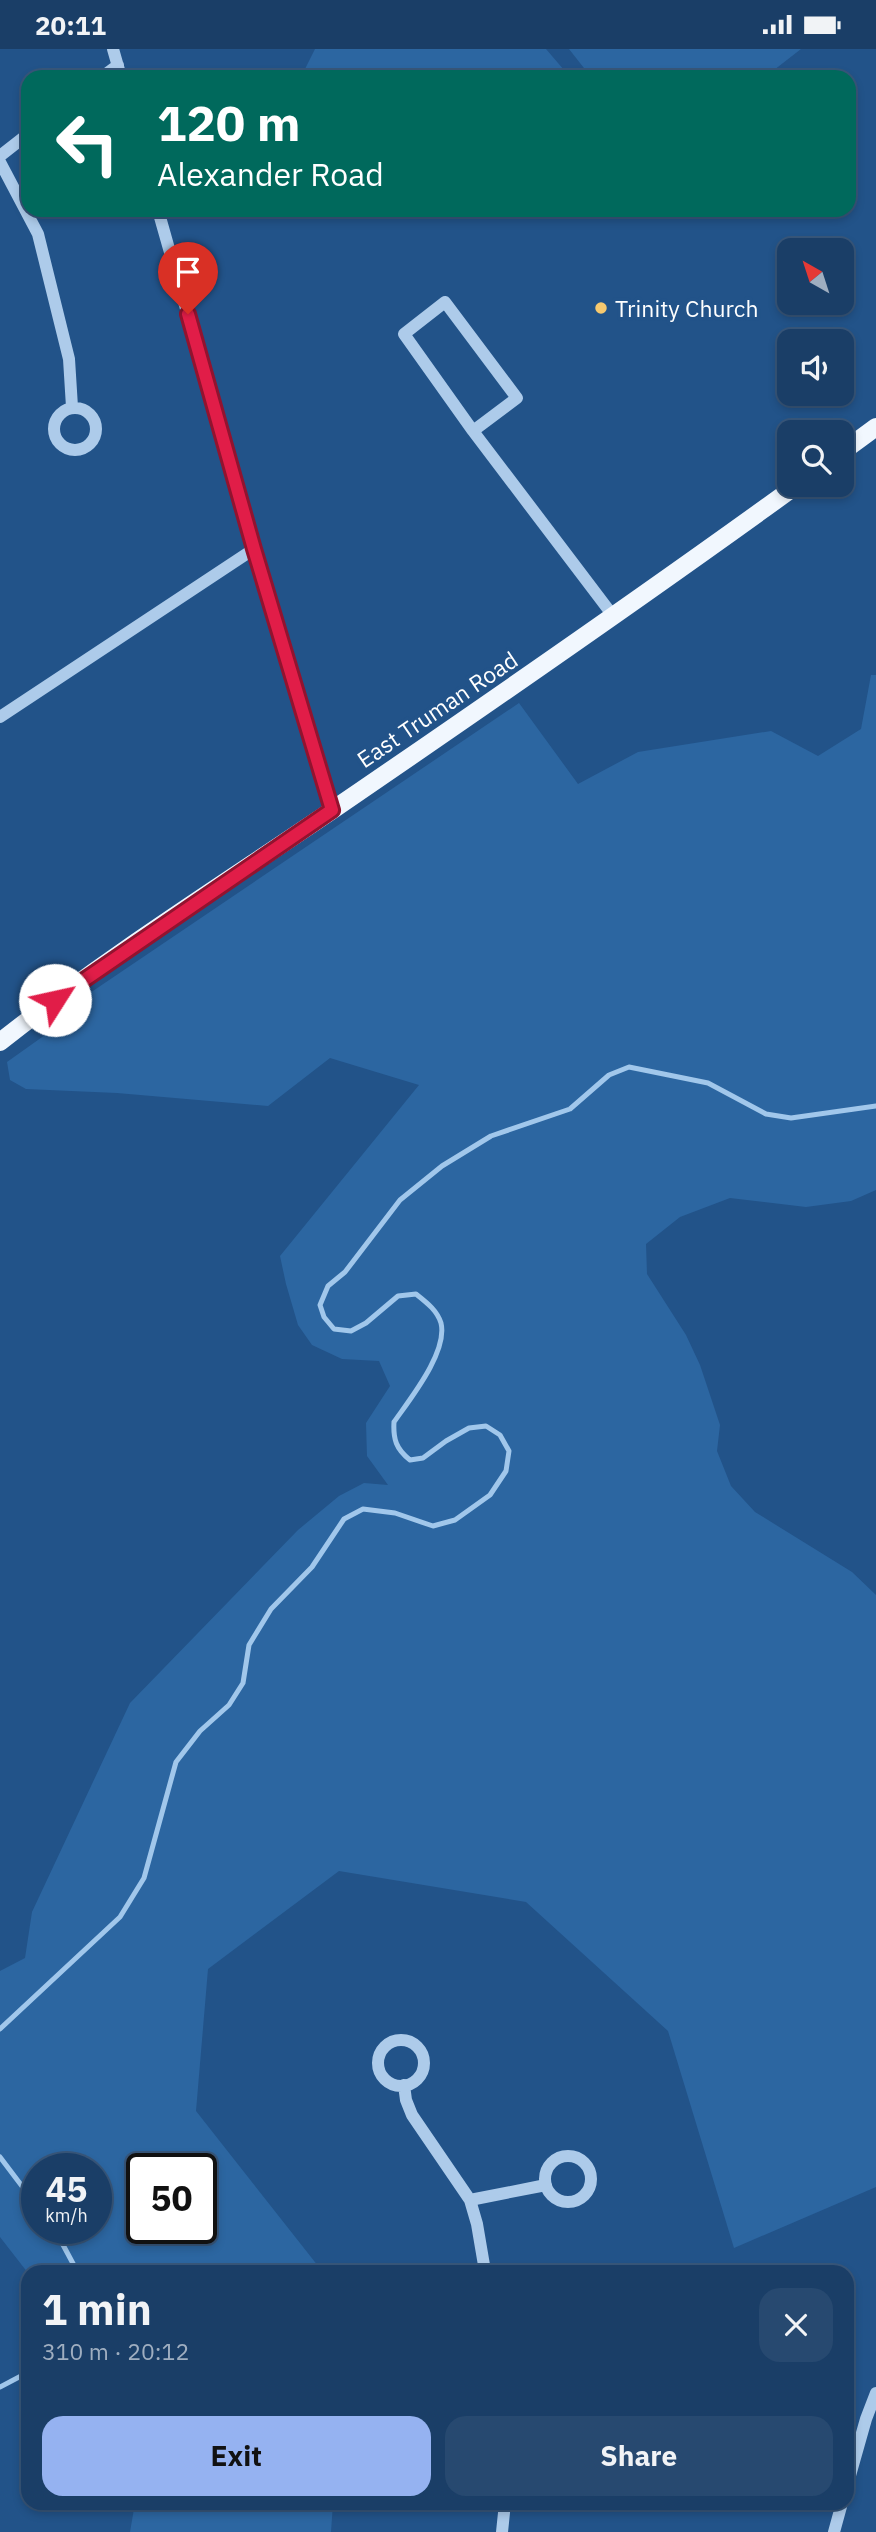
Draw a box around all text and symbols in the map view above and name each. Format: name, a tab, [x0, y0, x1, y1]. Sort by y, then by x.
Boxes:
text: 20:11	[35, 8, 106, 42]
text: 120 m	[157, 91, 301, 154]
icon: left	[42, 98, 133, 189]
text: Alexander Road	[157, 153, 384, 195]
north arrow	[777, 238, 854, 315]
map controls	[777, 238, 854, 497]
pin	[158, 242, 218, 314]
icon: arrive	[169, 253, 207, 291]
place label: Trinity Church	[615, 293, 758, 323]
marker: Trinity Church	[593, 300, 609, 316]
button: sound	[777, 329, 854, 406]
button: search	[777, 420, 854, 497]
street label: East Truman Road	[351, 644, 523, 774]
position arrow	[18, 963, 92, 1037]
speed limit sign: 50	[126, 2153, 217, 2244]
text: 45	[45, 2166, 88, 2212]
text: km/h	[45, 2204, 88, 2227]
text: 1 min	[42, 2282, 152, 2337]
button: close	[759, 2288, 833, 2362]
text: 310 m · 20:12	[42, 2336, 189, 2366]
button: Exit	[42, 2416, 431, 2496]
button: Share	[445, 2416, 833, 2496]

